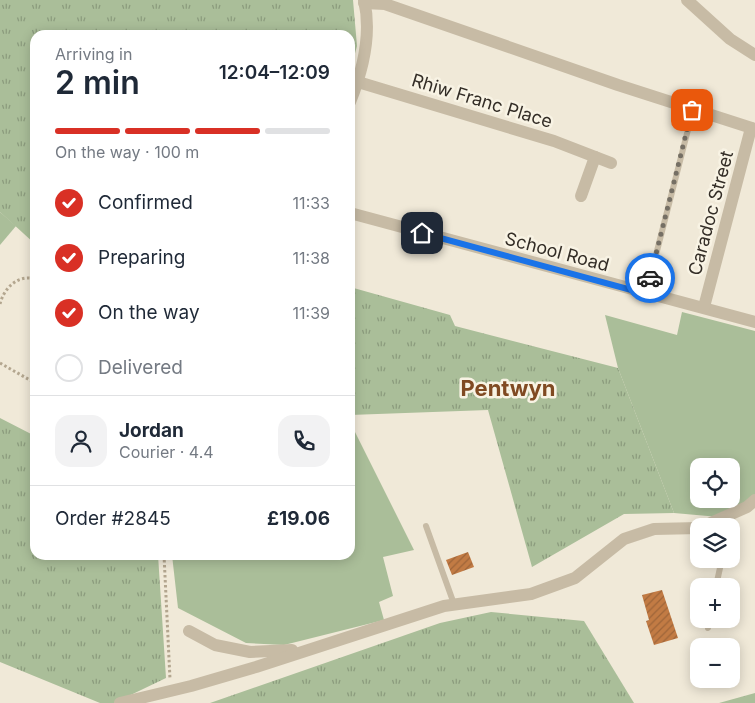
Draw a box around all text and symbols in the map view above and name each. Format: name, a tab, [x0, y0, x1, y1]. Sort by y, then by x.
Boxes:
text: Arriving in	[55, 44, 132, 64]
text: 12:04–12:09	[219, 61, 330, 84]
text: 2 min	[55, 63, 140, 102]
street label: Rhiw Franc Place	[409, 69, 555, 132]
pin	[671, 89, 713, 131]
icon: bag	[678, 96, 706, 124]
text: On the way · 100 m	[55, 142, 199, 162]
street label: Caradoc Street	[684, 148, 737, 277]
icon: check	[55, 189, 83, 217]
text: Confirmed	[98, 191, 193, 214]
text: 11:33	[293, 193, 330, 213]
pin	[401, 212, 443, 254]
icon: home	[408, 219, 436, 247]
street label: School Road	[503, 228, 611, 275]
icon: check	[55, 244, 83, 272]
text: Preparing	[98, 246, 185, 269]
text: 11:38	[293, 248, 330, 268]
courier	[625, 253, 675, 303]
icon: car	[636, 264, 664, 292]
icon: check	[55, 299, 83, 327]
text: On the way	[98, 301, 200, 324]
text: 11:39	[293, 303, 330, 323]
text: Delivered	[98, 356, 183, 379]
district label: Pentwyn	[460, 375, 556, 401]
button: person	[55, 415, 107, 467]
button: phone	[278, 415, 330, 467]
text: Jordan	[119, 419, 184, 442]
text: Courier · 4.4	[119, 442, 214, 462]
map controls	[690, 458, 740, 688]
button: locate	[690, 458, 740, 508]
text: Order #2845	[55, 507, 171, 530]
text: £19.06	[267, 507, 330, 530]
button: layers	[690, 518, 740, 568]
button: +	[690, 578, 740, 628]
button: −	[690, 638, 740, 688]

